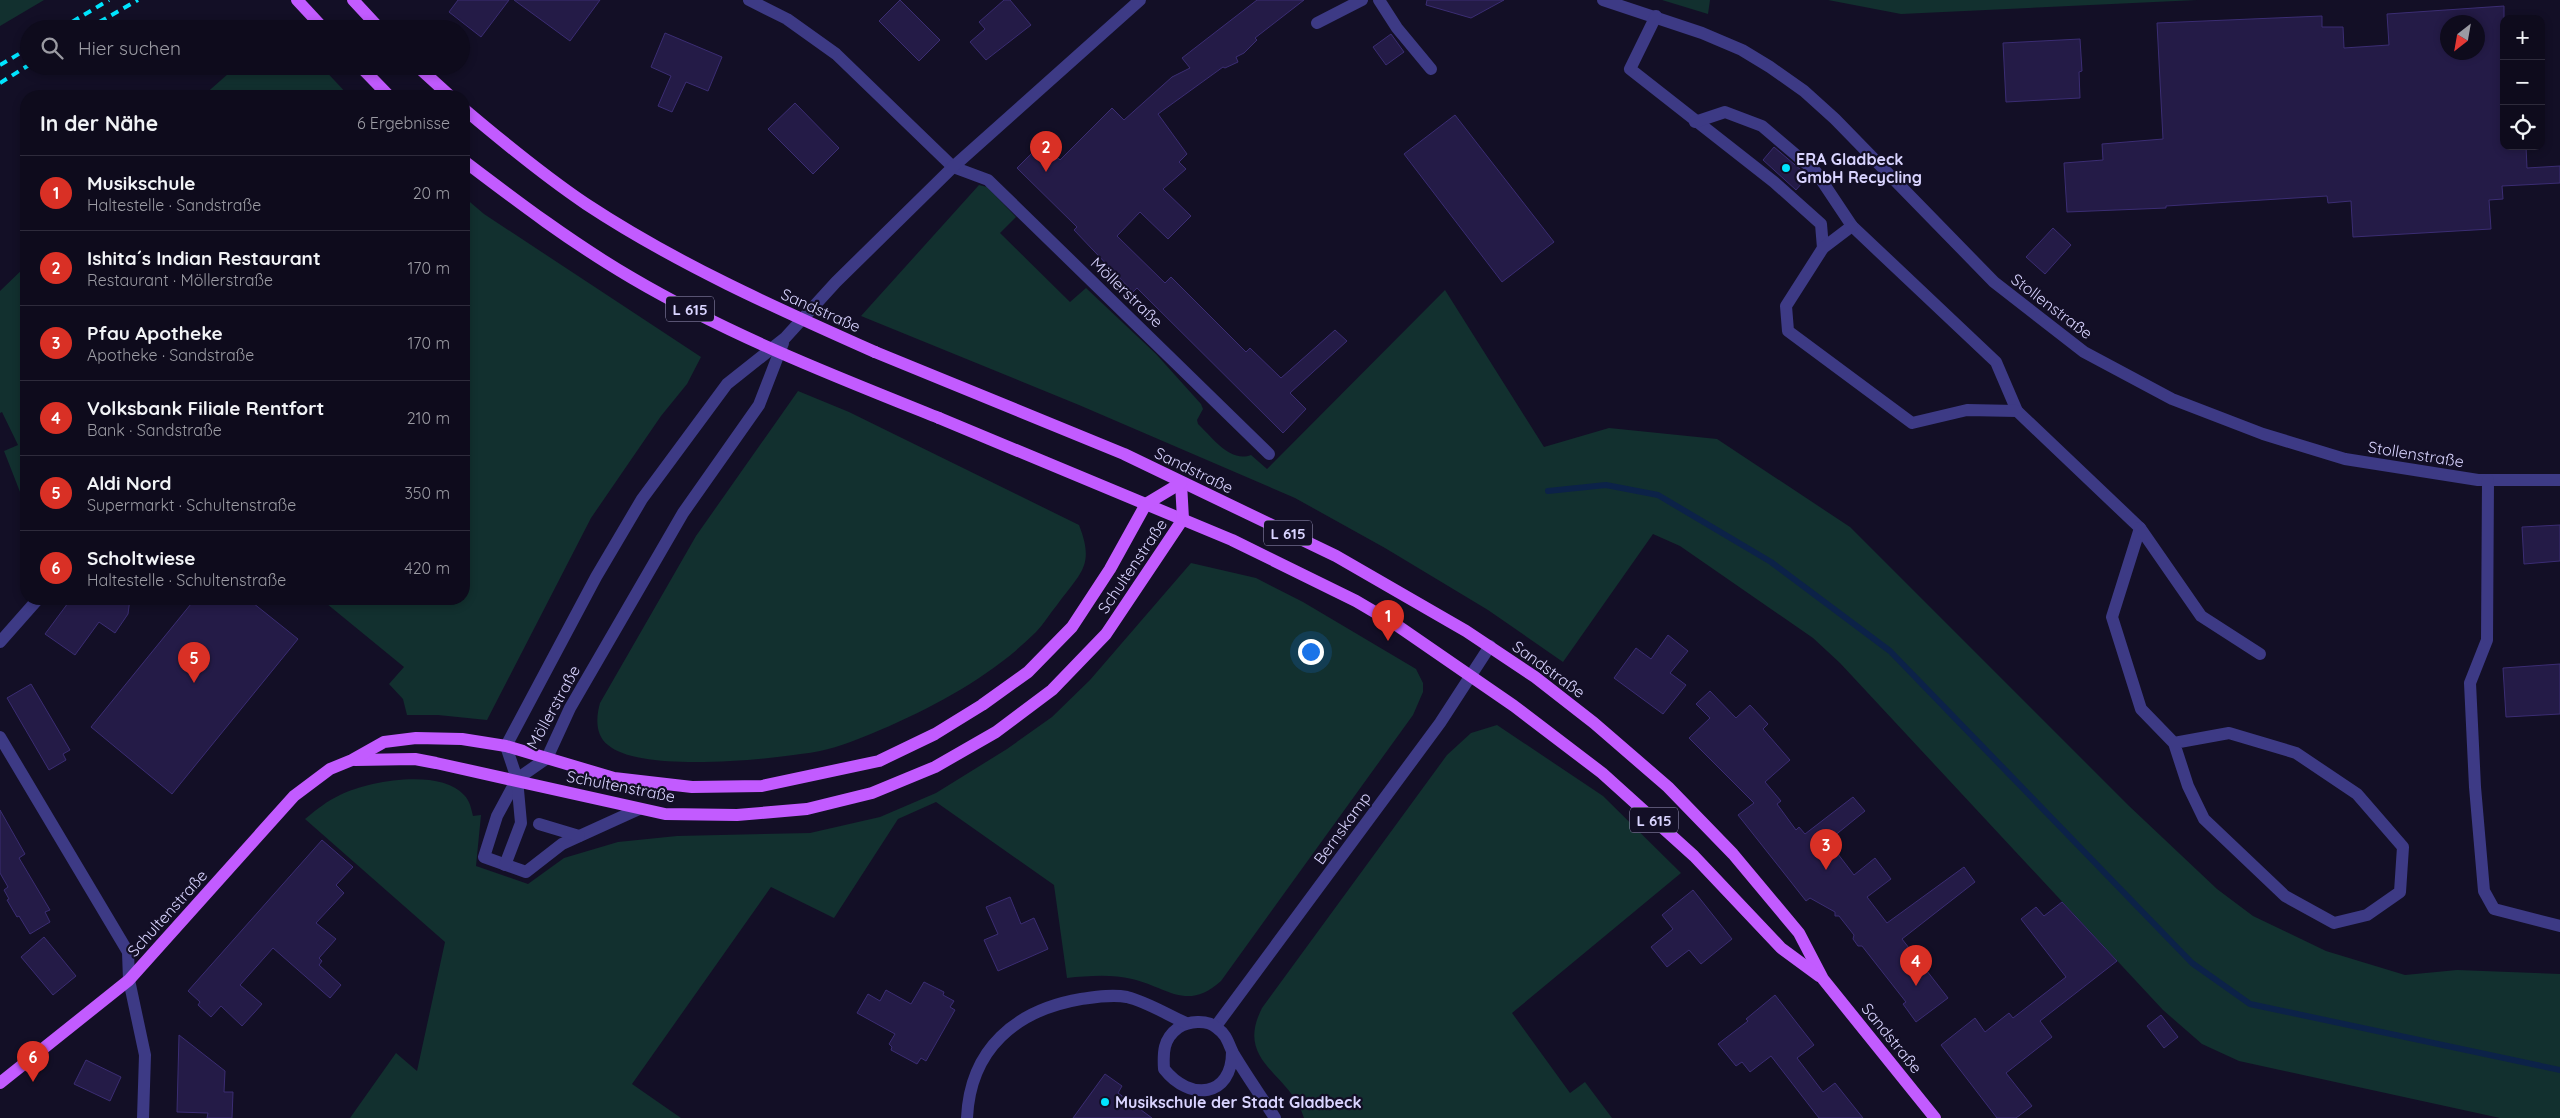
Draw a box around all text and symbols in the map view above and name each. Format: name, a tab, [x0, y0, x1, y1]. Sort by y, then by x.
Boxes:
north arrow	[2440, 15, 2485, 60]
map controls	[2500, 15, 2545, 150]
button: +	[2500, 15, 2545, 60]
search box	[20, 20, 470, 75]
icon: search	[38, 34, 66, 62]
text: Hier suchen	[78, 36, 181, 60]
button: −	[2500, 60, 2545, 105]
button: locate	[2500, 105, 2545, 150]
text: In der Nähe	[40, 110, 158, 136]
text: 6 Ergebnisse	[357, 113, 450, 133]
pin: 2	[1030, 131, 1062, 172]
place label: ERA Gladbeck GmbH Recycling	[1796, 149, 1922, 187]
marker: ERA Gladbeck GmbH Recycling	[1780, 162, 1792, 174]
text: Musikschule	[87, 171, 196, 195]
text: 1	[53, 183, 59, 203]
text: 20 m	[413, 183, 450, 203]
text: Haltestelle · Sandstraße	[87, 195, 261, 215]
text: Ishita´s Indian Restaurant	[87, 246, 321, 270]
street label: Möllerstraße	[1087, 253, 1167, 331]
text: 2	[51, 258, 61, 278]
text: 170 m	[407, 258, 450, 278]
street label: Stollenstraße	[2007, 269, 2097, 343]
text: Restaurant · Möllerstraße	[87, 270, 273, 290]
street label: Sandstraße	[778, 284, 864, 336]
road number: L 615	[666, 296, 714, 322]
text: Pfau Apotheke	[87, 321, 223, 345]
text: 3	[52, 333, 60, 353]
text: 170 m	[407, 333, 450, 353]
text: Apotheke · Sandstraße	[87, 345, 254, 365]
text: Volksbank Filiale Rentfort	[87, 396, 324, 420]
text: 4	[51, 408, 61, 428]
text: 210 m	[407, 408, 450, 428]
text: Bank · Sandstraße	[87, 420, 222, 440]
street label: Stollenstraße	[2367, 437, 2465, 471]
street label: Sandstraße	[1151, 442, 1237, 498]
text: Aldi Nord	[87, 471, 171, 495]
text: 5	[51, 483, 61, 503]
text: 350 m	[404, 483, 450, 503]
text: Supermarkt · Schultenstraße	[87, 495, 296, 515]
street label: Schultenstraße	[1093, 515, 1171, 617]
road number: L 615	[1264, 520, 1312, 546]
text: Scholtwiese	[87, 546, 195, 570]
text: 6	[52, 558, 60, 578]
text: 420 m	[404, 558, 450, 578]
text: Haltestelle · Schultenstraße	[87, 570, 286, 590]
pin: 1	[1372, 600, 1404, 641]
street label: Sandstraße	[1509, 636, 1589, 702]
your location	[1298, 639, 1324, 665]
pin: 5	[178, 642, 210, 683]
street label: Möllerstraße	[522, 662, 584, 752]
street label: Schultenstraße	[565, 766, 677, 806]
street label: Bernskamp	[1309, 788, 1375, 868]
road number: L 615	[1630, 808, 1678, 832]
pin: 3	[1810, 829, 1842, 870]
street label: Schultenstraße	[123, 865, 211, 961]
pin: 4	[1900, 945, 1932, 986]
street label: Sandstraße	[1857, 999, 1927, 1077]
pin: 6	[17, 1041, 49, 1082]
place label: Musikschule der Stadt Gladbeck	[1115, 1092, 1361, 1112]
marker: Musikschule der Stadt Gladbeck	[1099, 1096, 1111, 1108]

